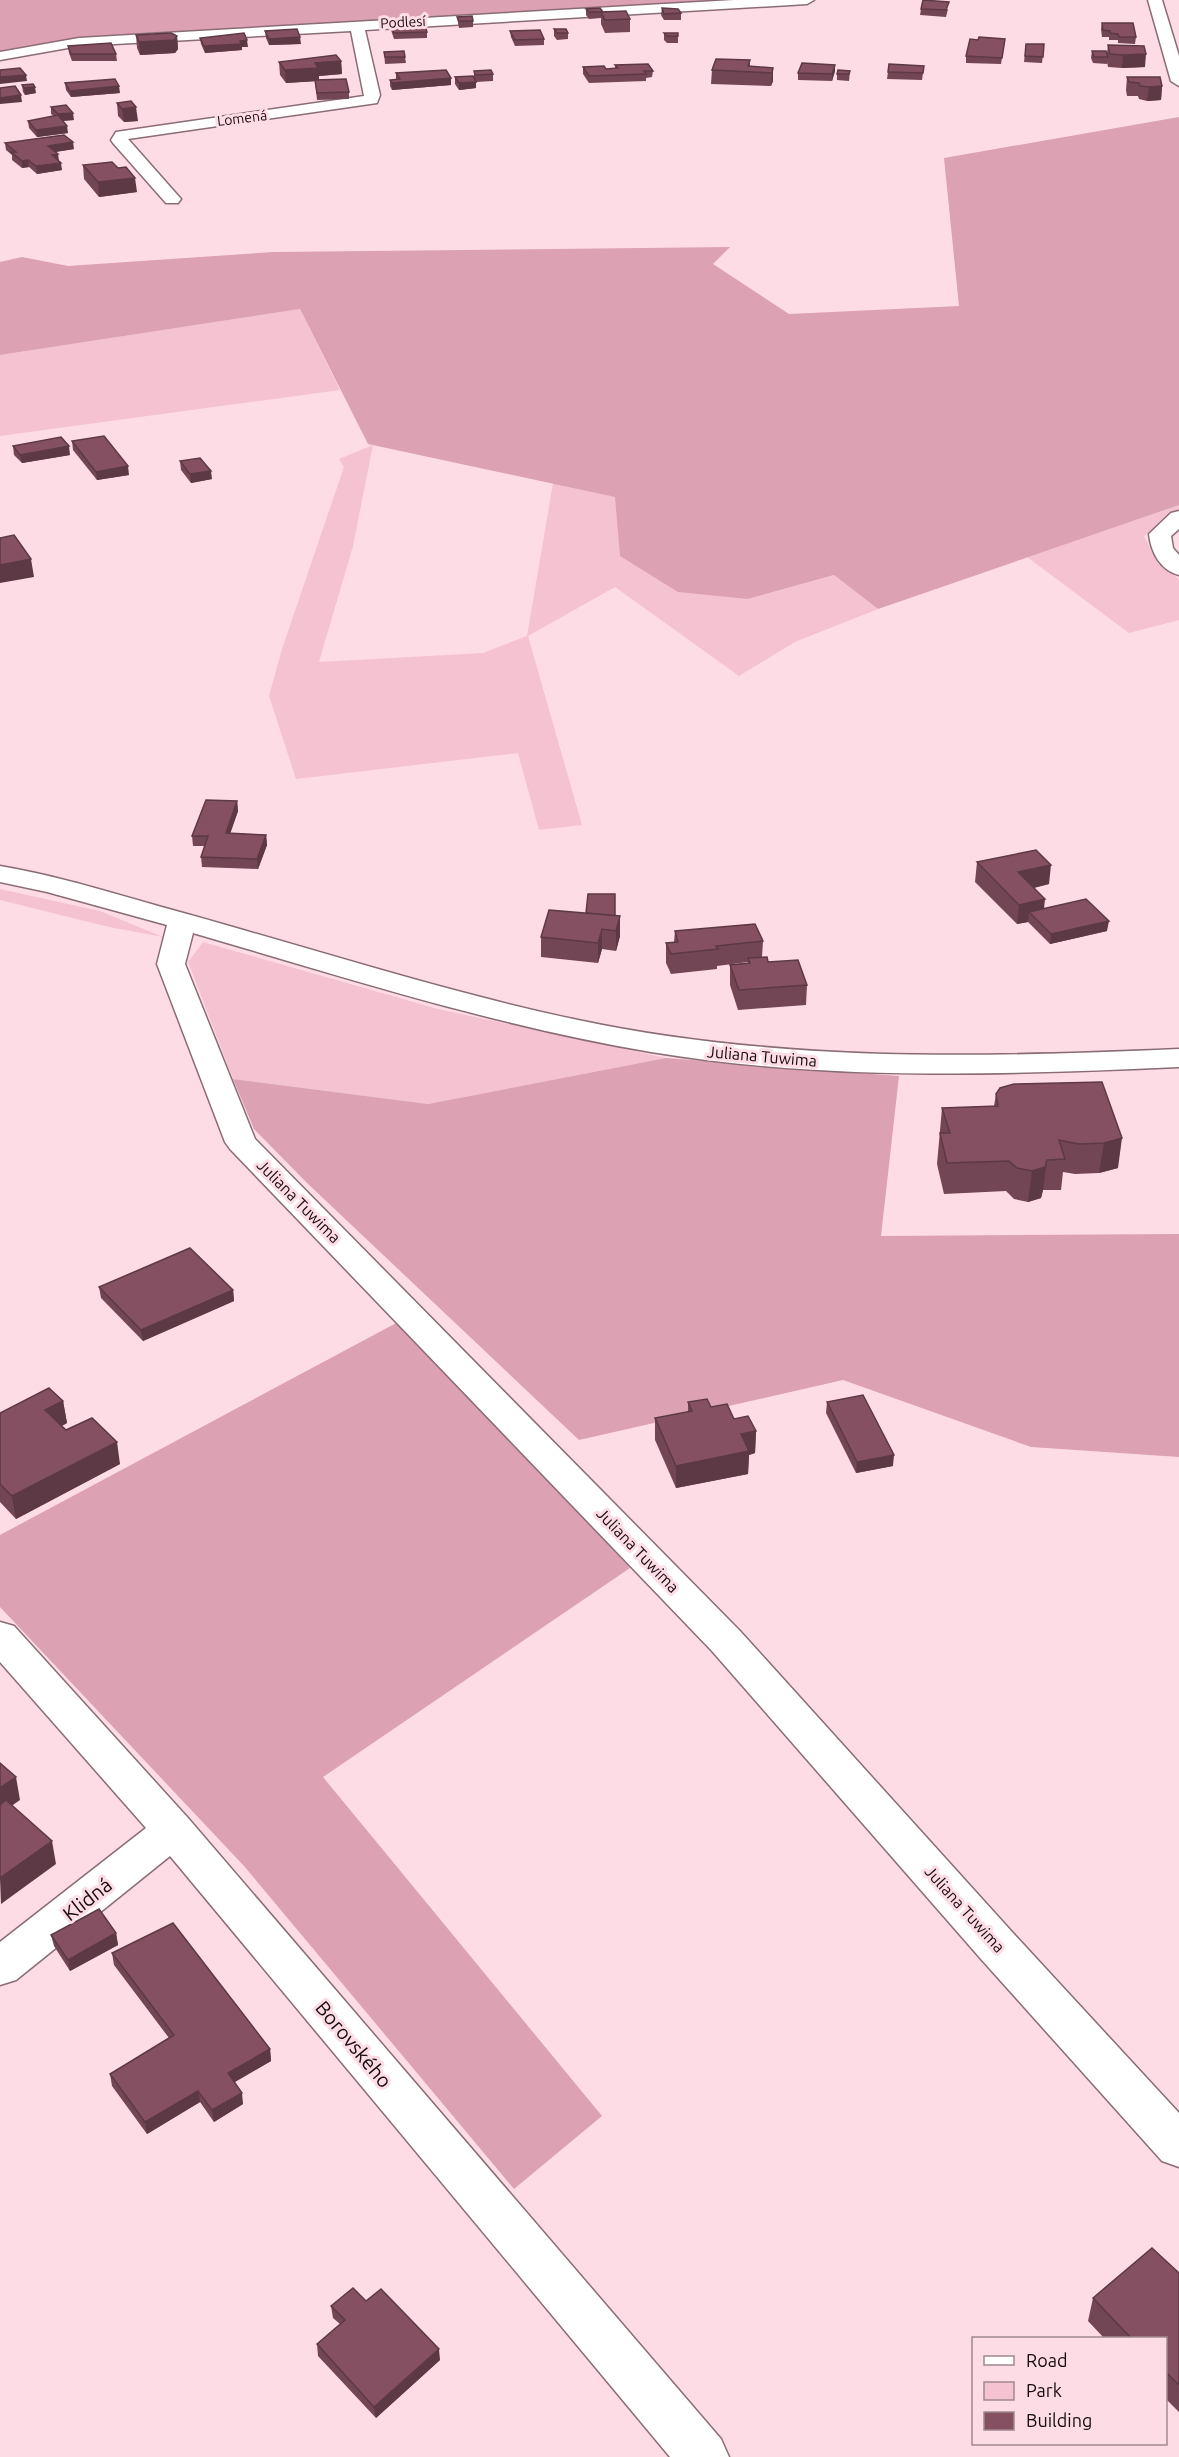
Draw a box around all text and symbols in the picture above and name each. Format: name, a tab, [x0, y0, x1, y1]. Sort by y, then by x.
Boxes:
street label: Podlesí	[380, 13, 427, 31]
street label: Lomená	[216, 107, 268, 129]
street label: Juliana Tuwima	[706, 1042, 818, 1070]
street label: Juliana Tuwima	[254, 1156, 344, 1246]
street label: Juliana Tuwima	[593, 1504, 683, 1596]
street label: Juliana Tuwima	[921, 1862, 1009, 1956]
street label: Klidná	[58, 1873, 116, 1925]
street label: Borovského	[311, 1996, 397, 2092]
legend	[972, 2337, 1167, 2445]
text: Road	[1026, 2350, 1068, 2370]
text: Park	[1026, 2380, 1062, 2400]
text: Building	[1026, 2410, 1092, 2430]

